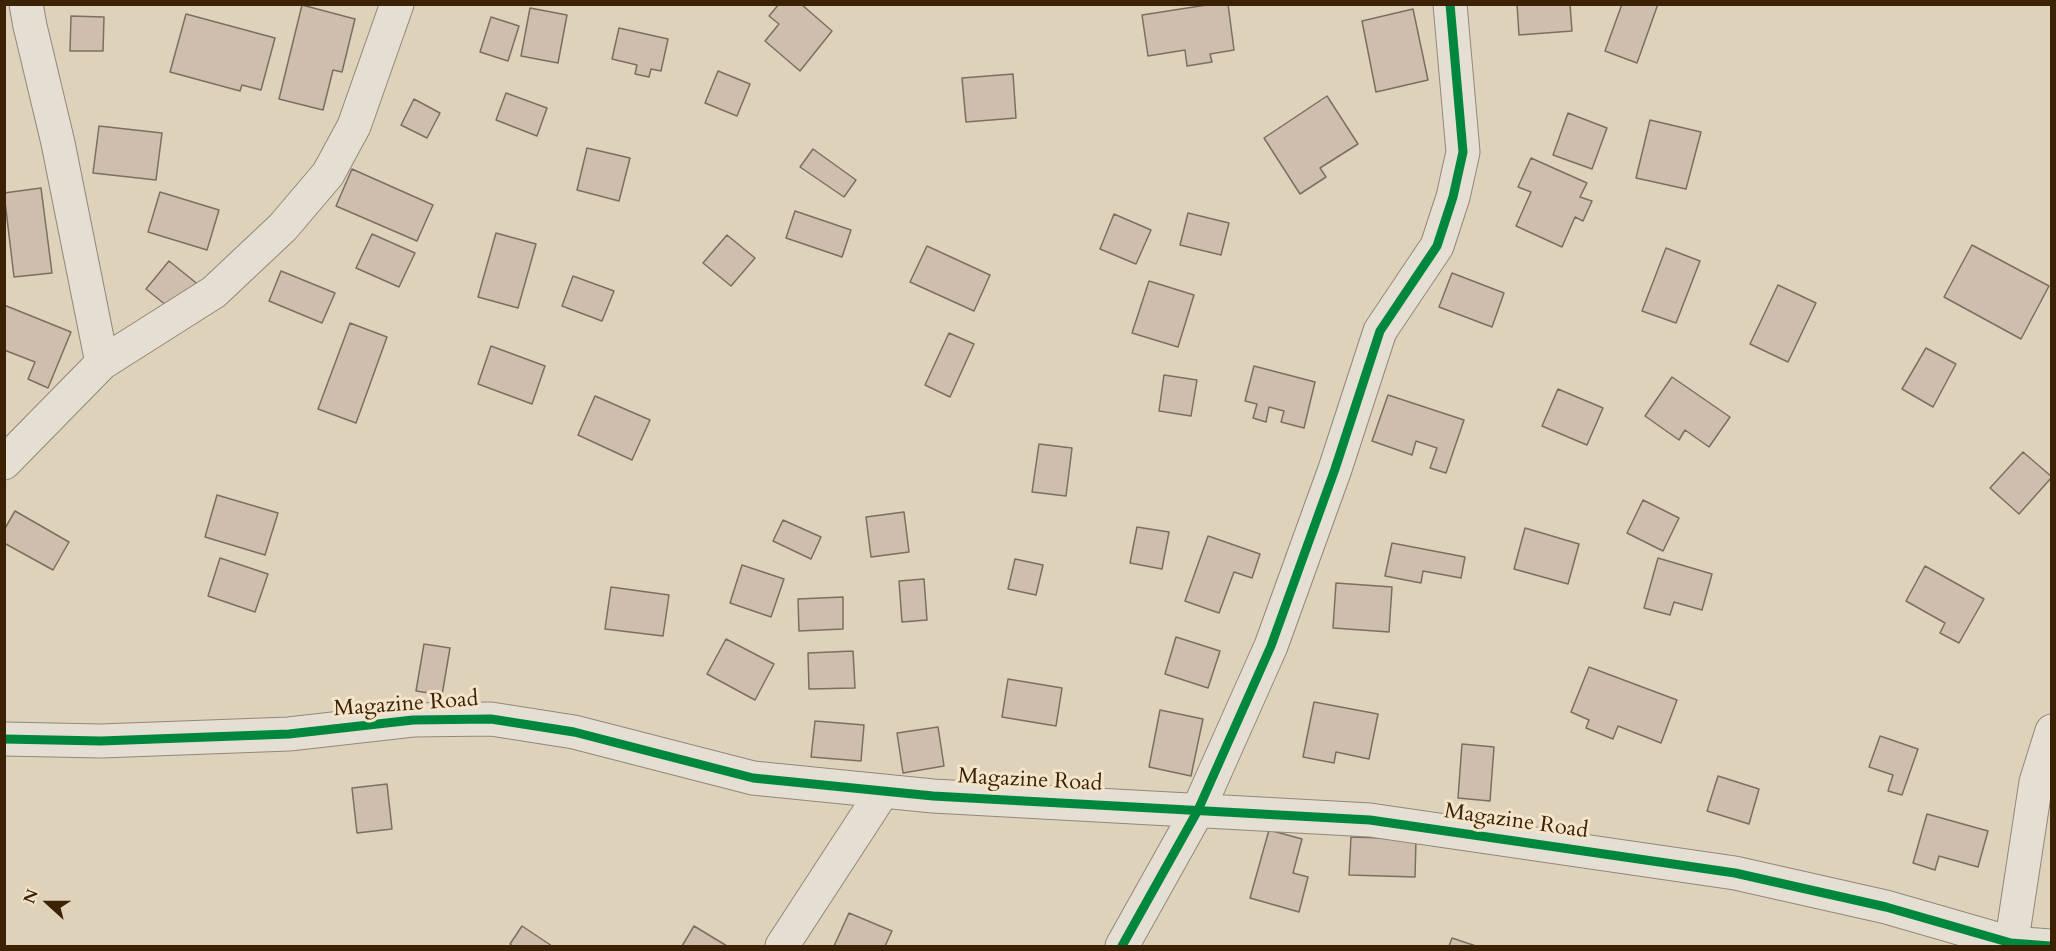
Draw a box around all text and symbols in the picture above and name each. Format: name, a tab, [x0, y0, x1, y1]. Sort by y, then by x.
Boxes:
street label: Magazine Road	[333, 687, 479, 723]
street label: Magazine Road	[957, 764, 1103, 798]
street label: Magazine Road	[1442, 799, 1590, 845]
north arrow	[18, 873, 78, 933]
text: N	[18, 886, 44, 907]

